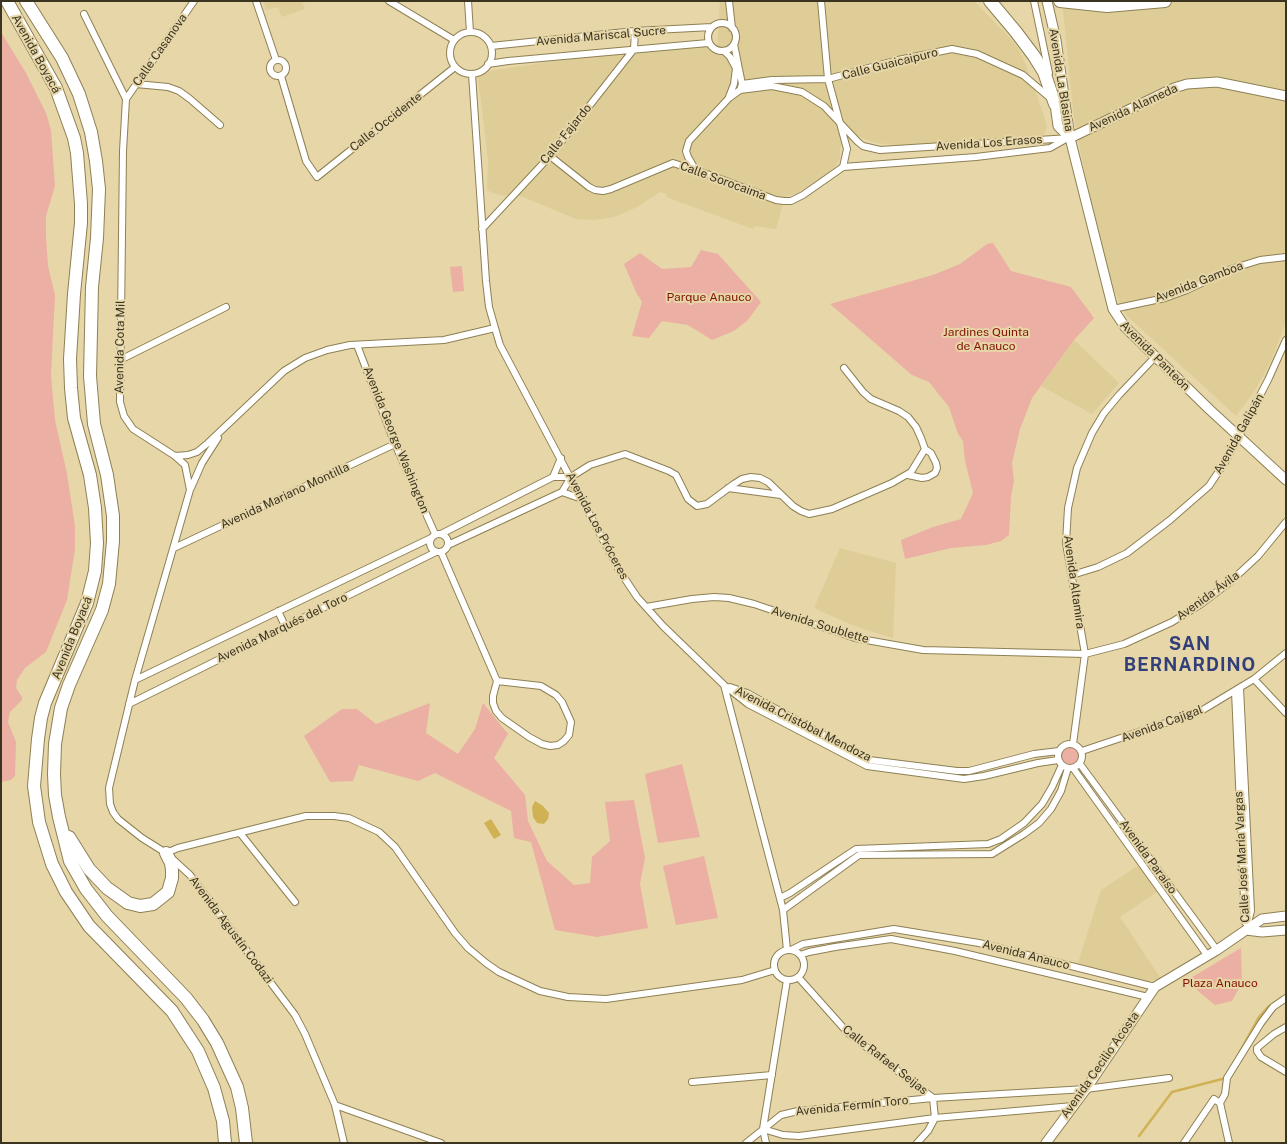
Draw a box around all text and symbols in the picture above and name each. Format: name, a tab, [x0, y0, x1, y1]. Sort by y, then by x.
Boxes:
street label: Calle Casanova	[130, 11, 190, 89]
street label: Avenida Boyacá	[8, 12, 64, 96]
street label: Avenida Mariscal Sucre	[535, 23, 667, 49]
street label: Avenida La Blasina	[1046, 27, 1076, 133]
street label: Calle Guaicaipuro	[841, 45, 939, 83]
street label: Avenida Alameda	[1086, 81, 1180, 135]
street label: Calle Occidente	[347, 89, 425, 155]
street label: Calle Fajardo	[537, 101, 595, 167]
street label: Avenida Los Erasos	[935, 132, 1043, 154]
street label: Calle Sorocaima	[678, 159, 768, 203]
street label: Avenida Gamboa	[1153, 259, 1245, 305]
park label: Parque Anauco	[667, 290, 751, 304]
street label: Avenida Cota Mil	[112, 300, 128, 394]
street label: Avenida Panteón	[1117, 318, 1193, 394]
park label: Jardines Quinta de Anauco	[943, 325, 1029, 353]
street label: Avenida George Washington	[360, 364, 432, 516]
street label: Avenida Galipán	[1211, 391, 1267, 477]
street label: Avenida Mariano Montilla	[218, 460, 352, 532]
street label: Avenida Los Próceres	[563, 470, 631, 582]
street label: Avenida Altamira	[1060, 534, 1088, 630]
street label: Avenida Ávila	[1174, 568, 1242, 624]
street label: Avenida Marqués del Toro	[214, 590, 350, 666]
street label: Avenida Boyacá	[49, 595, 95, 681]
street label: Avenida Soublette	[769, 603, 871, 647]
district label: SAN BERNARDINO	[1122, 633, 1258, 676]
street label: Avenida Cristóbal Mendoza	[732, 683, 874, 765]
street label: Avenida Cajigal	[1119, 703, 1205, 745]
street label: Calle José María Vargas	[1231, 791, 1253, 923]
street label: Avenida Paraíso	[1116, 817, 1180, 897]
street label: Avenida Agustín Codazi	[186, 873, 276, 987]
street label: Avenida Anauco	[981, 937, 1071, 973]
park label: Plaza Anauco	[1182, 976, 1258, 990]
street label: Avenida Cecilio Acosta	[1058, 1009, 1142, 1121]
street label: Calle Rafael Seijas	[840, 1022, 930, 1098]
street label: Avenida Fermín Toro	[795, 1093, 909, 1119]

